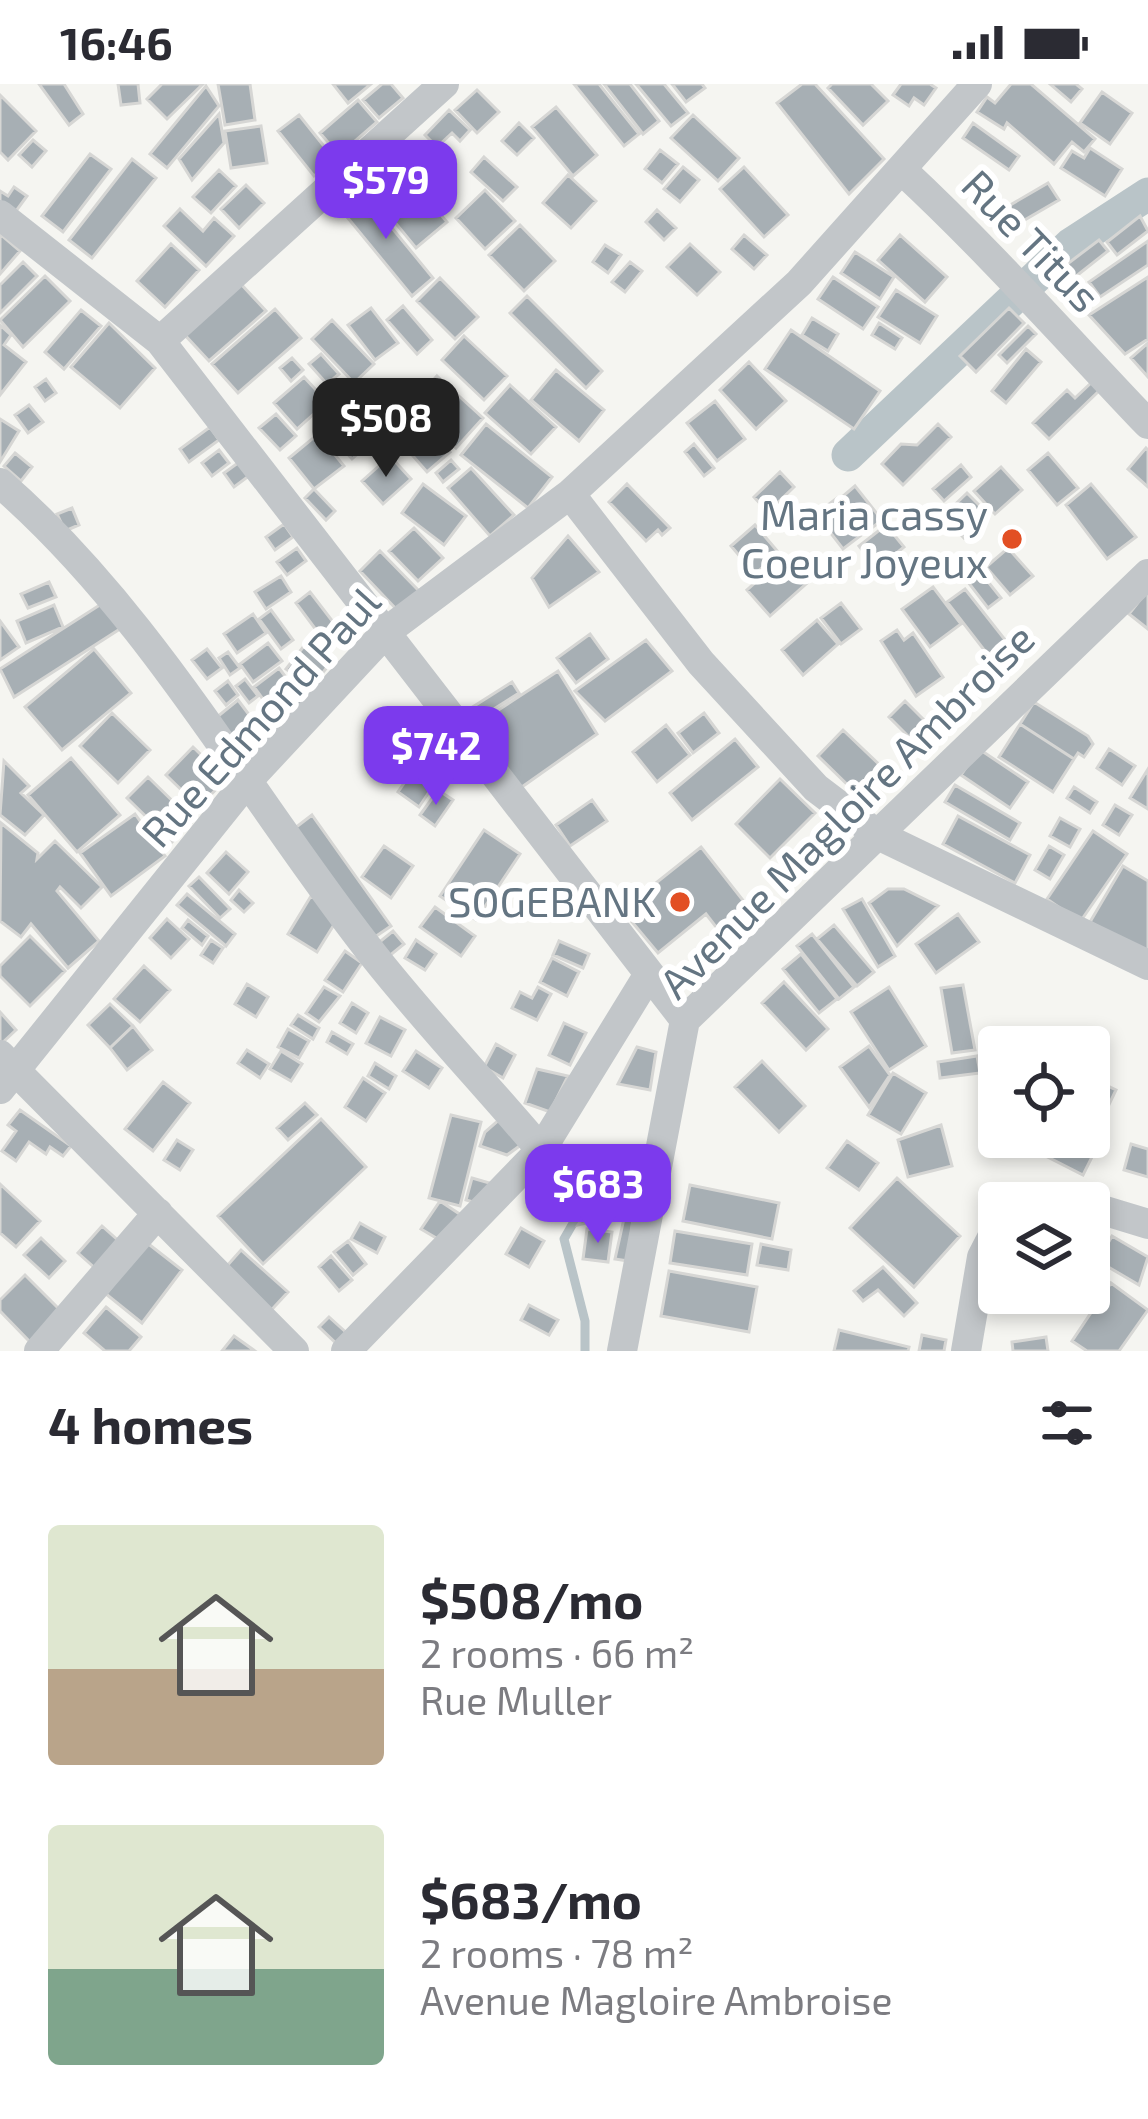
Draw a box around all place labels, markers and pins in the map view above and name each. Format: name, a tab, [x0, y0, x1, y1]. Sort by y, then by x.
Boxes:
pin: $579	[315, 140, 457, 242]
pin: $508	[315, 378, 457, 480]
place label: Maria cassy Coeur Joyeux	[741, 488, 988, 586]
marker: Maria cassy Coeur Joyeux	[999, 526, 1025, 552]
pin: $742	[365, 706, 507, 808]
place label: SOGEBANK	[448, 875, 656, 925]
marker: SOGEBANK	[667, 889, 693, 915]
pin: $683	[527, 1144, 669, 1246]

